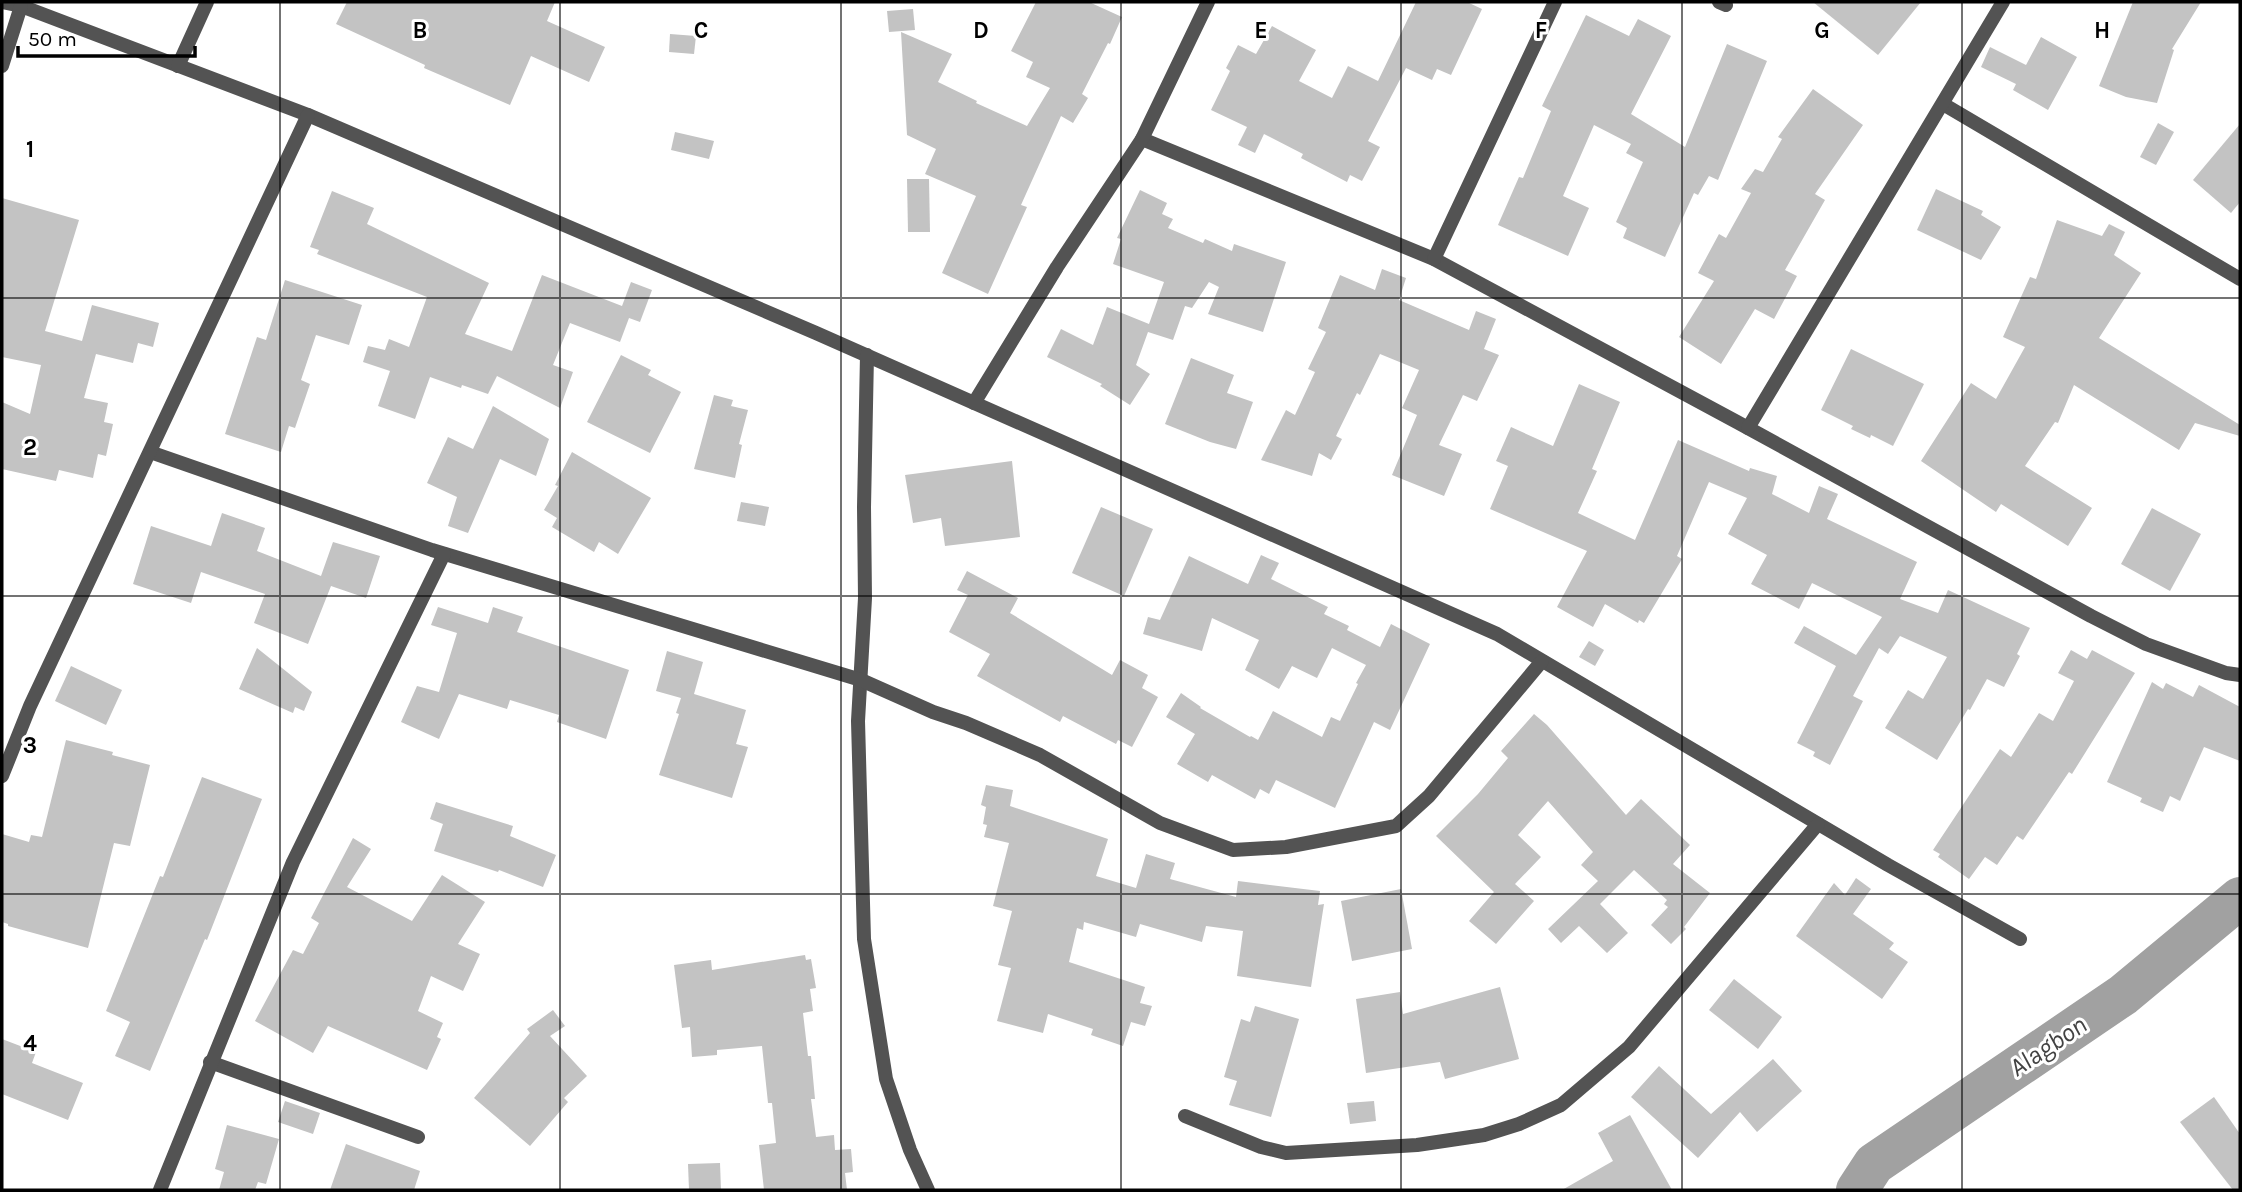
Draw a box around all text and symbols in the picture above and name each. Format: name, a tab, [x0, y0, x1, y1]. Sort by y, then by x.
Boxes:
scale bar	[18, 14, 194, 58]
text: B	[413, 17, 427, 44]
text: C	[694, 17, 708, 44]
text: D	[973, 17, 989, 44]
text: E	[1254, 17, 1268, 44]
text: F	[1535, 17, 1547, 44]
text: G	[1814, 17, 1830, 44]
text: H	[2094, 17, 2110, 44]
text: 50 m	[28, 27, 77, 51]
text: 1	[26, 136, 34, 163]
text: 2	[23, 434, 37, 461]
text: 3	[23, 732, 37, 759]
water label: Alagbon	[2003, 1009, 2093, 1083]
text: 4	[23, 1030, 37, 1057]

